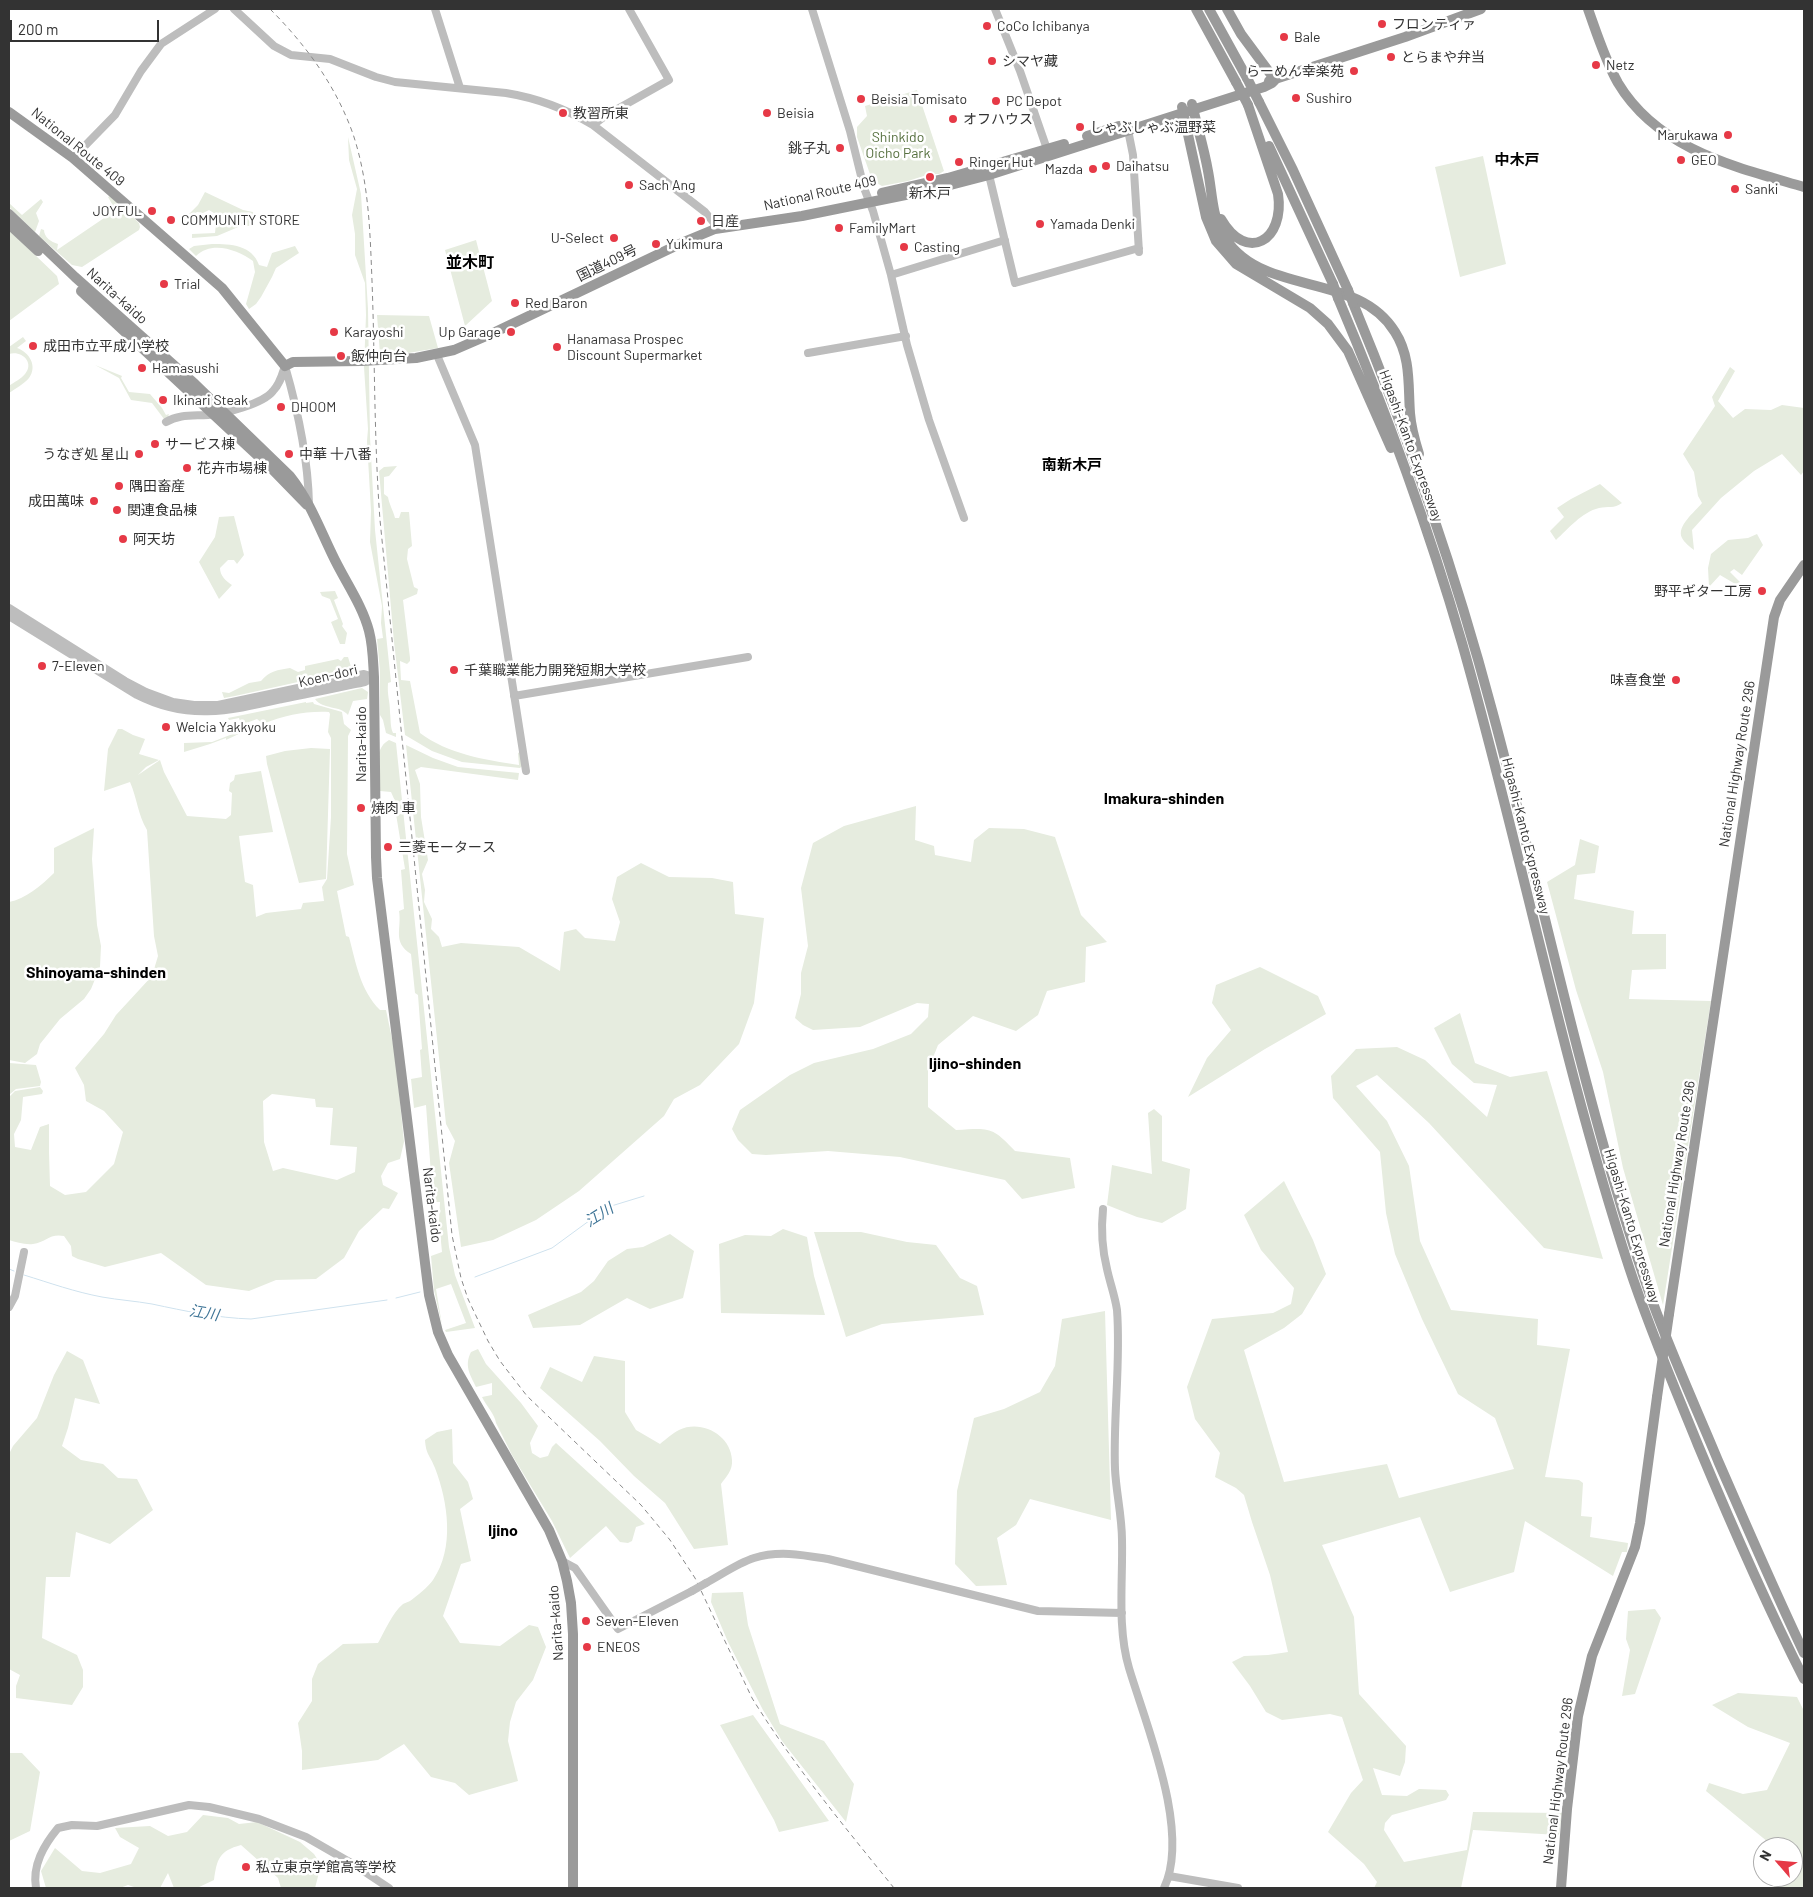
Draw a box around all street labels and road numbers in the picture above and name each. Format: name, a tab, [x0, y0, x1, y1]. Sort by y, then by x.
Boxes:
street label: National Route 409	[28, 104, 128, 190]
street label: National Route 409	[762, 172, 878, 214]
street label: 国道409号	[574, 241, 640, 285]
street label: Narita-kaido	[83, 264, 151, 328]
street label: Higashi-Kanto Expressway	[1376, 368, 1446, 524]
street label: Koen-dori	[297, 661, 359, 691]
street label: National Highway Route 296	[1716, 680, 1758, 848]
street label: Narita-kaido	[353, 706, 369, 782]
street label: Higashi-Kanto Expressway	[1498, 756, 1554, 916]
street label: National Highway Route 296	[1656, 1080, 1698, 1248]
street label: Higashi-Kanto Expressway	[1600, 1147, 1664, 1305]
street label: Narita-kaido	[419, 1166, 445, 1244]
street label: Narita-kaido	[545, 1585, 567, 1661]
street label: National Highway Route 296	[1539, 1696, 1577, 1866]

